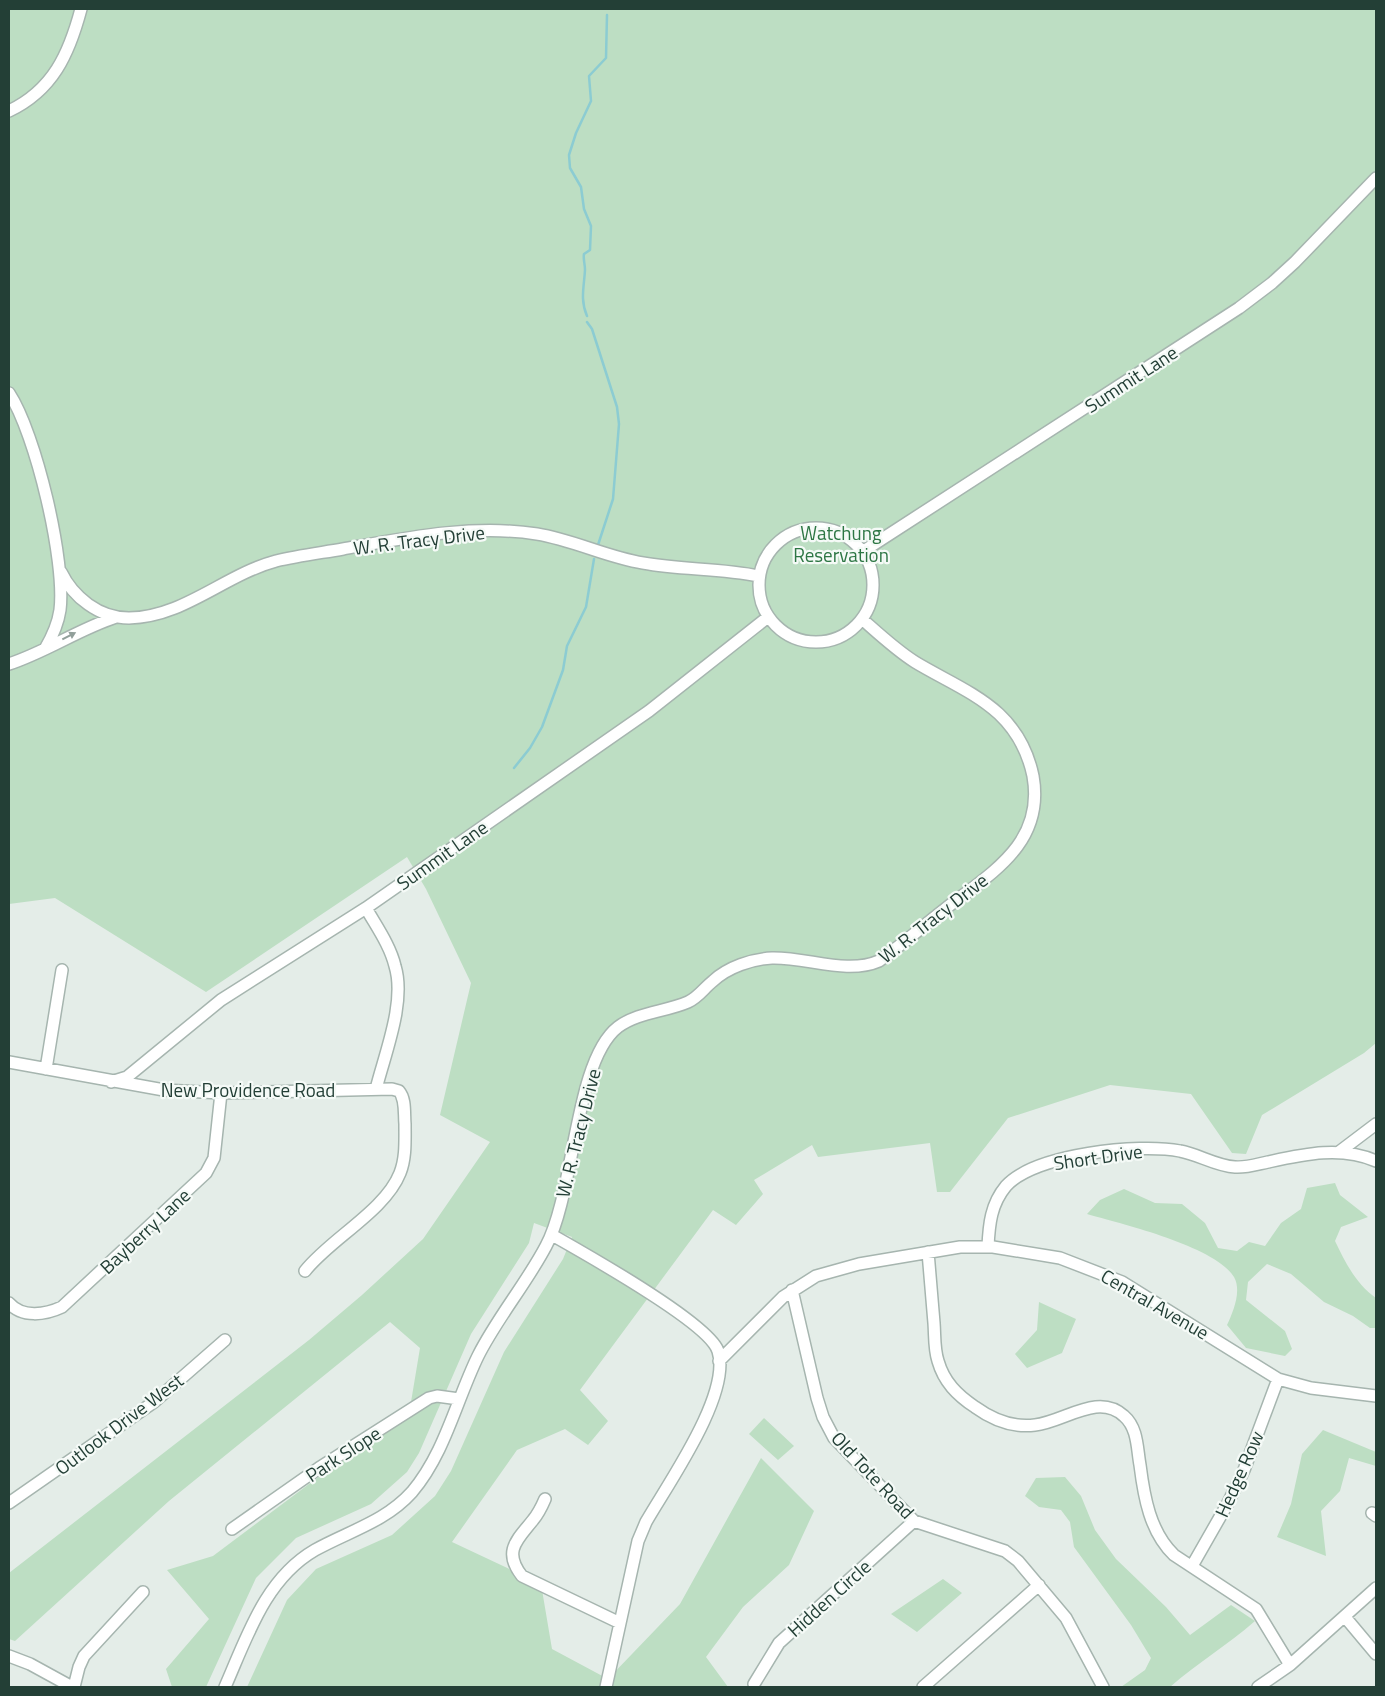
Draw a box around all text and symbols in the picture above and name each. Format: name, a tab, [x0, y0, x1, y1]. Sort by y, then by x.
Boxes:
street label: Summit Lane	[1079, 338, 1183, 419]
street label: W. R. Tracy Drive	[352, 517, 486, 562]
park label: Watchung Reservation	[793, 518, 889, 569]
one-way arrow	[61, 632, 76, 640]
street label: Summit Lane	[390, 812, 493, 897]
street label: W. R. Tracy Drive	[872, 866, 994, 970]
street label: W. R. Tracy Drive	[547, 1065, 608, 1200]
street label: New Providence Road	[161, 1075, 335, 1104]
street label: Short Drive	[1052, 1136, 1144, 1177]
street label: Bayberry Lane	[93, 1181, 197, 1280]
street label: Central Avenue	[1096, 1261, 1215, 1346]
street label: Outlook Drive West	[48, 1365, 189, 1482]
street label: Park Slope	[299, 1418, 386, 1489]
street label: Old Tote Road	[825, 1424, 922, 1525]
street label: Hedge Row	[1207, 1426, 1270, 1522]
street label: Hidden Circle	[780, 1552, 877, 1643]

